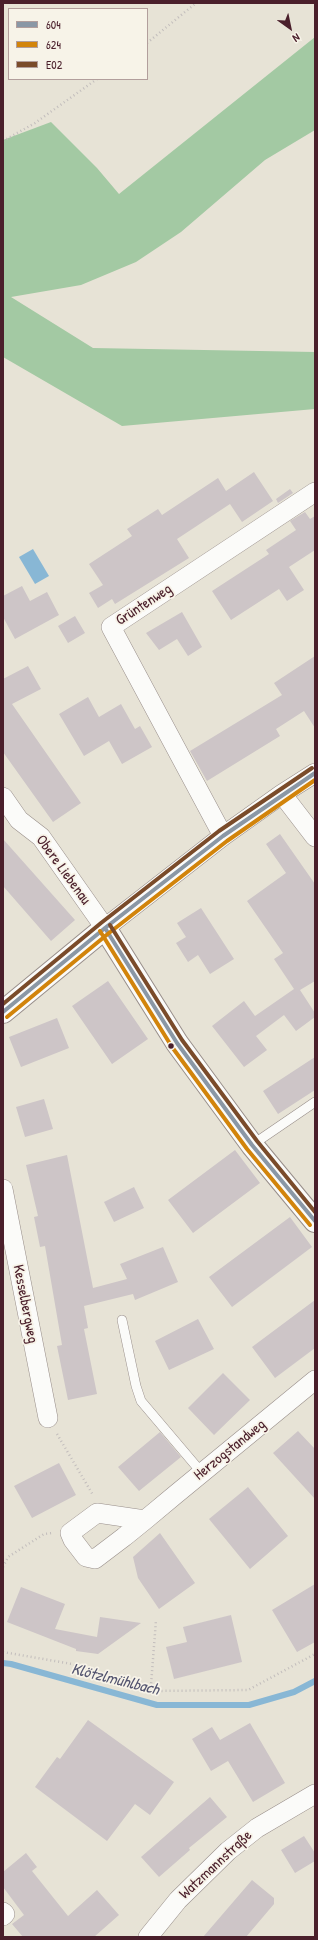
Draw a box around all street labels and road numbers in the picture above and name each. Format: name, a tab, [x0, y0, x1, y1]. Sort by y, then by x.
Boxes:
street label: Grüntenweg	[113, 580, 175, 630]
street label: Obere Liebenau	[32, 832, 94, 908]
street label: Kesselbergweg	[9, 1263, 41, 1345]
street label: Herzogstandweg	[191, 1416, 269, 1484]
street label: Watzmannstraße	[176, 1827, 256, 1903]

